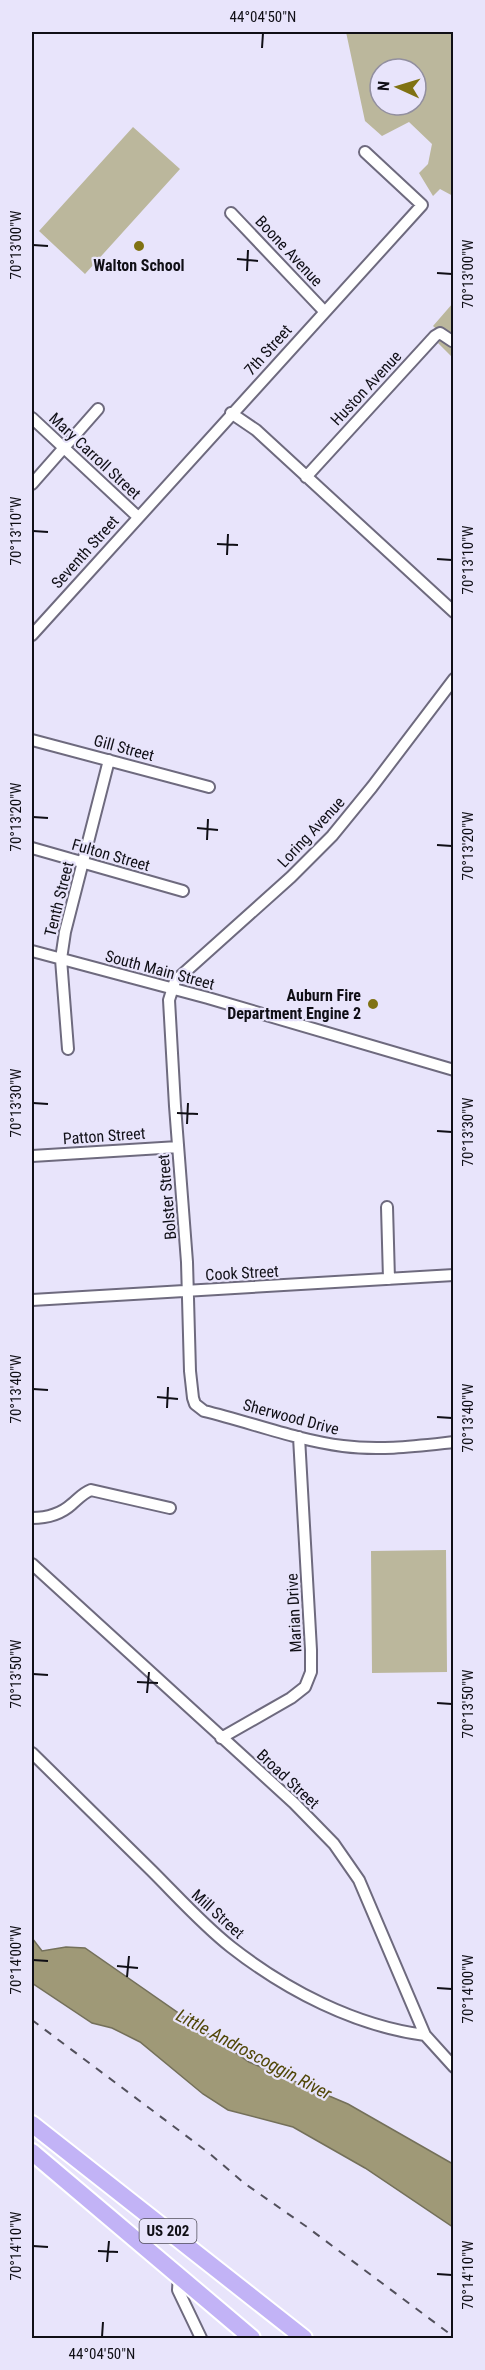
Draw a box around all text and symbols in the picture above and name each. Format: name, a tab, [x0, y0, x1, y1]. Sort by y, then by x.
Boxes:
text: 44°04'50"N	[230, 8, 296, 26]
north arrow	[368, 57, 428, 117]
text: N	[374, 80, 393, 92]
text: 70°13'00"W	[7, 210, 25, 279]
street label: Boone Avenue	[251, 212, 327, 290]
marker: Walton School	[132, 239, 146, 253]
text: 70°13'00"W	[459, 239, 477, 308]
place label: Walton School	[93, 256, 185, 275]
street label: 7th Street	[240, 321, 296, 379]
street label: Huston Avenue	[327, 347, 405, 429]
street label: Mary Carroll Street	[45, 409, 145, 503]
text: 70°13'10"W	[7, 496, 25, 565]
street label: Seventh Street	[47, 512, 123, 592]
text: 70°13'10"W	[459, 525, 477, 594]
street label: Gill Street	[92, 731, 156, 765]
text: 70°13'20"W	[7, 782, 25, 851]
street label: Loring Avenue	[274, 793, 348, 871]
text: 70°13'20"W	[459, 811, 477, 880]
street label: Fulton Street	[70, 835, 153, 875]
street label: Tenth Street	[41, 859, 78, 938]
street label: South Main Street	[103, 946, 217, 994]
place label: Auburn Fire Department Engine 2	[227, 986, 361, 1023]
marker: Auburn Fire Department Engine 2	[366, 997, 380, 1011]
text: 70°13'30"W	[7, 1068, 25, 1137]
text: 70°13'30"W	[459, 1097, 477, 1166]
street label: Patton Street	[62, 1124, 146, 1148]
street label: Bolster Street	[154, 1153, 180, 1241]
street label: Cook Street	[205, 1262, 279, 1284]
text: 70°13'40"W	[7, 1354, 25, 1423]
text: 70°13'40"W	[459, 1383, 477, 1452]
street label: Sherwood Drive	[241, 1395, 341, 1439]
street label: Marian Drive	[282, 1573, 306, 1653]
text: 70°13'50"W	[7, 1639, 25, 1708]
text: 70°13'50"W	[459, 1669, 477, 1738]
street label: Broad Street	[253, 1745, 323, 1813]
street label: Mill Street	[188, 1885, 248, 1943]
text: 70°14'00"W	[7, 1925, 25, 1994]
text: 70°14'00"W	[459, 1954, 477, 2023]
water label: Little Androscoggin River	[173, 2004, 336, 2104]
text: 70°14'10"W	[7, 2211, 25, 2280]
road number: US 202	[140, 2219, 196, 2243]
text: 70°14'10"W	[459, 2240, 477, 2309]
text: 44°04'50"N	[69, 2345, 135, 2363]

